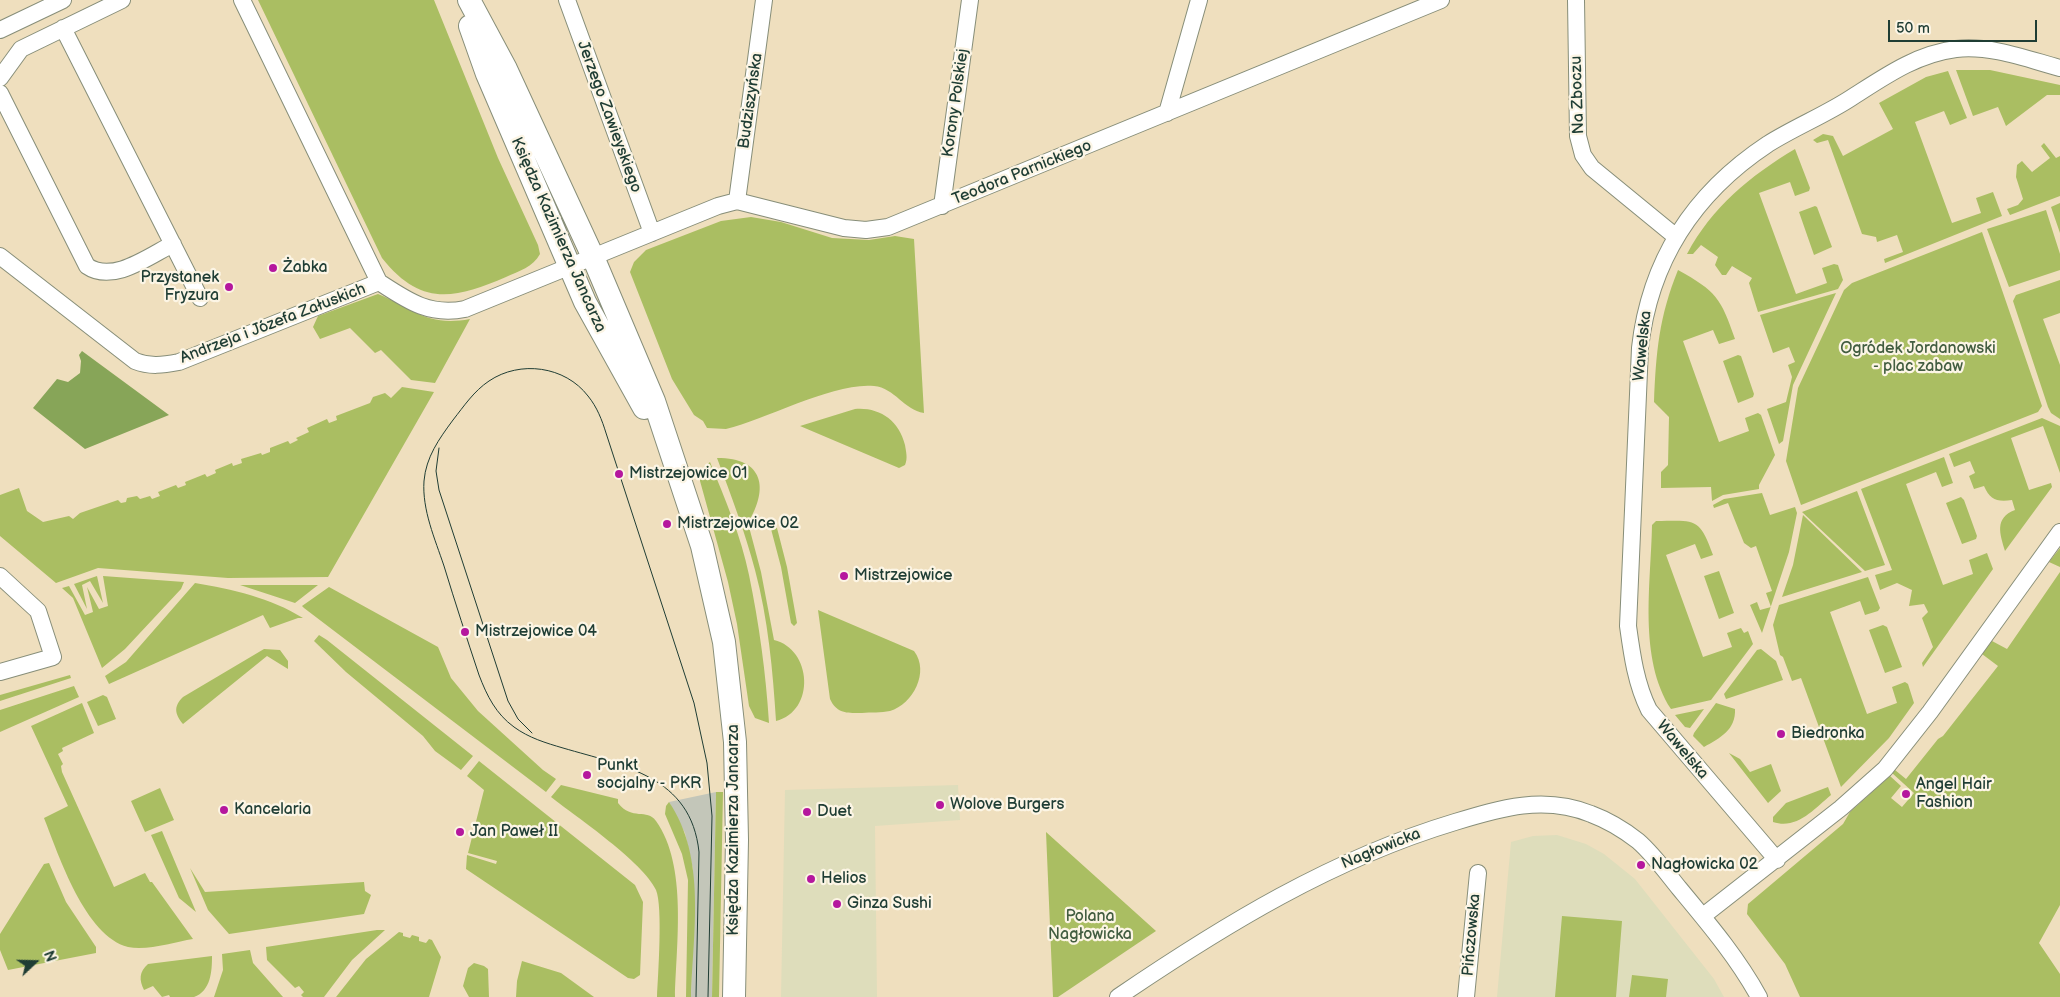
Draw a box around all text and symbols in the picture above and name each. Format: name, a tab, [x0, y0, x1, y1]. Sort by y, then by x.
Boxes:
scale bar	[1890, 10, 2039, 42]
text: 50 m	[1896, 19, 1930, 38]
street label: Jerzego Zawieyskiego	[573, 38, 645, 196]
street label: Korony Polskiej	[939, 48, 973, 158]
street label: Budziszyńska	[735, 52, 767, 150]
street label: Na Zboczu	[1567, 55, 1589, 135]
street label: Księdza Kazimierza Jancarza	[506, 134, 610, 336]
street label: Teodora Parnickiego	[950, 136, 1094, 210]
place label: Żabka	[283, 258, 327, 278]
marker: Żabka	[267, 262, 279, 274]
place label: Przystanek Fryzura	[140, 268, 219, 306]
street label: Andrzeja i Józefa Załuskich	[177, 280, 369, 368]
marker: Przystanek Fryzura	[223, 281, 235, 293]
street label: Wawelska	[1630, 310, 1656, 382]
park label: Ogródek Jordanowski - plac zabaw	[1840, 339, 1996, 377]
place label: Mistrzejowice 01	[629, 464, 748, 484]
marker: Mistrzejowice 01	[613, 468, 625, 480]
place label: Mistrzejowice 02	[677, 514, 799, 534]
marker: Mistrzejowice 02	[661, 518, 673, 530]
place label: Mistrzejowice	[854, 566, 953, 586]
marker: Mistrzejowice	[838, 570, 850, 582]
place label: Mistrzejowice 04	[475, 622, 597, 642]
marker: Mistrzejowice 04	[459, 626, 471, 638]
street label: Wawelska	[1652, 717, 1712, 783]
street label: Księdza Kazimierza Jancarza	[724, 724, 744, 936]
place label: Biedronka	[1791, 724, 1865, 744]
marker: Biedronka	[1775, 728, 1787, 740]
place label: Punkt socjalny - PKR	[597, 756, 701, 794]
marker: Punkt socjalny - PKR	[581, 769, 593, 781]
place label: Angel Hair Fashion	[1916, 775, 1992, 813]
marker: Angel Hair Fashion	[1900, 788, 1912, 800]
place label: Wolove Burgers	[950, 795, 1064, 815]
marker: Wolove Burgers	[934, 799, 946, 811]
place label: Kancelaria	[234, 800, 311, 820]
place label: Duet	[817, 802, 852, 822]
marker: Kancelaria	[218, 804, 230, 816]
marker: Duet	[801, 806, 813, 818]
place label: Jan Paweł II	[470, 822, 558, 842]
street label: Nagłowicka	[1339, 824, 1423, 874]
marker: Jan Paweł II	[454, 826, 466, 838]
place label: Nagłowicka 02	[1651, 855, 1758, 875]
marker: Nagłowicka 02	[1635, 859, 1647, 871]
place label: Helios	[821, 869, 867, 889]
marker: Helios	[805, 873, 817, 885]
street label: Pińczowska	[1459, 893, 1485, 977]
place label: Ginza Sushi	[847, 894, 932, 914]
marker: Ginza Sushi	[831, 898, 843, 910]
park label: Polana Nagłowicka	[1048, 907, 1132, 945]
north arrow	[10, 937, 60, 987]
text: N	[40, 948, 59, 964]

